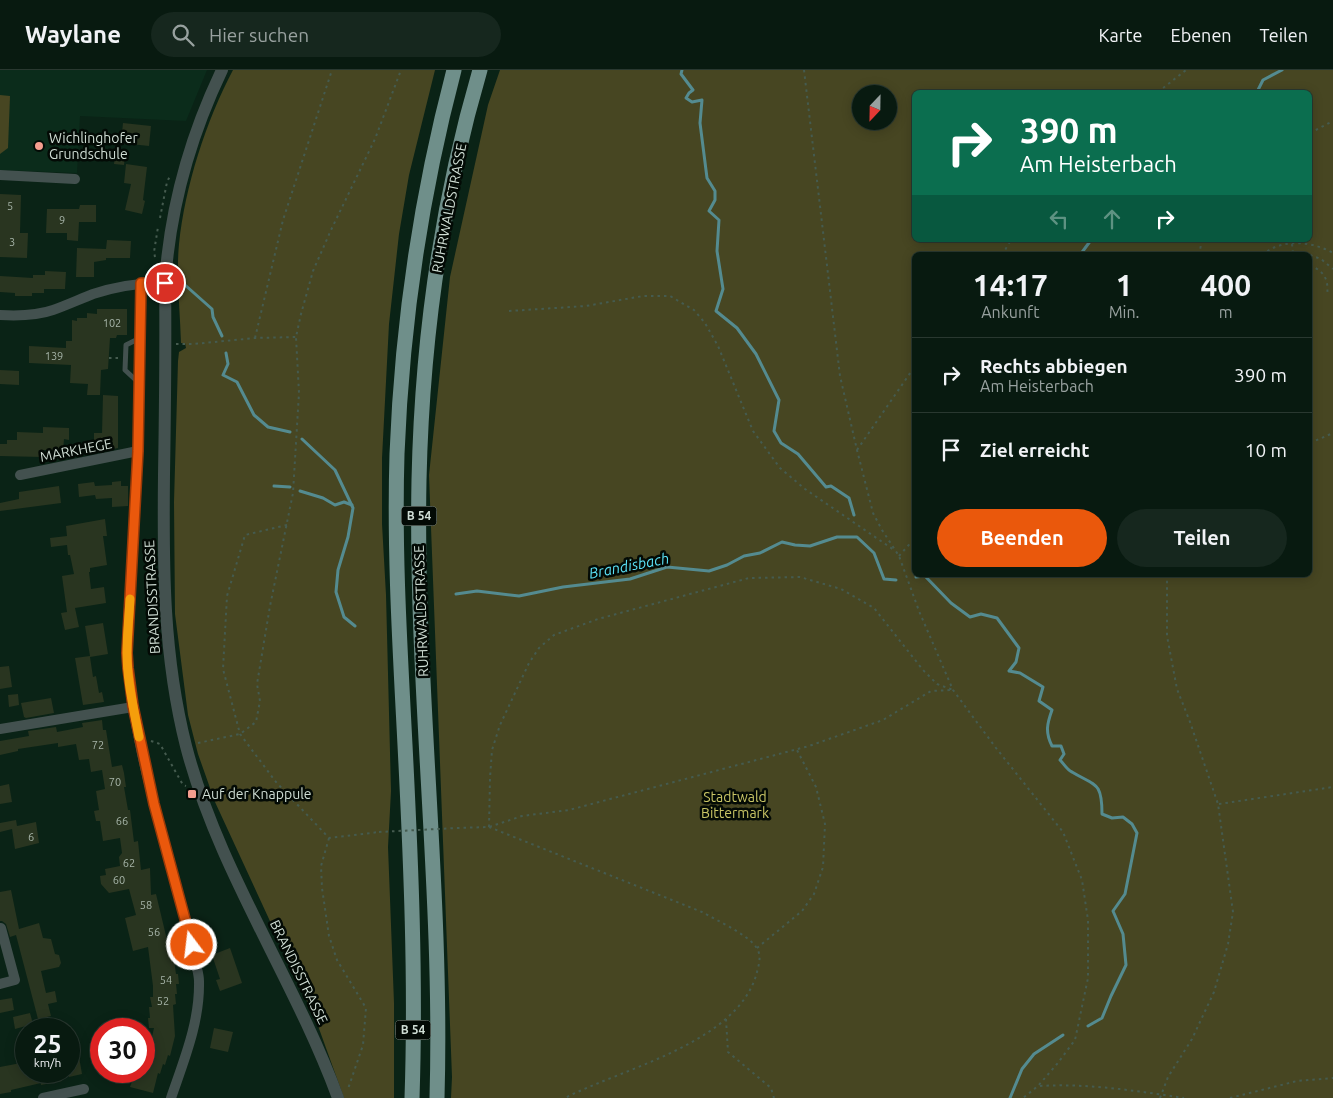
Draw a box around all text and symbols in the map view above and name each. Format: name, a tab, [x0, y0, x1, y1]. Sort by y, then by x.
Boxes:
search box	[151, 12, 501, 57]
text: Waylane	[25, 21, 121, 48]
icon: search	[169, 21, 197, 49]
text: Hier suchen	[209, 24, 309, 46]
text: Karte	[1099, 25, 1143, 45]
text: Ebenen	[1171, 25, 1232, 45]
text: Teilen	[1260, 25, 1308, 45]
north arrow	[852, 85, 898, 130]
map controls	[852, 85, 897, 130]
icon: right	[937, 110, 1002, 175]
text: 390 m	[1020, 110, 1118, 150]
place label: Wichlinghofer Grundschule	[49, 130, 138, 162]
marker: Wichlinghofer Grundschule	[33, 140, 45, 152]
street label: RUHRWALDSTRASSE	[429, 142, 469, 274]
text: Am Heisterbach	[1020, 151, 1177, 176]
house number: 5	[7, 200, 13, 212]
icon: left	[1045, 205, 1073, 233]
icon: ahead	[1098, 205, 1126, 233]
icon: right	[1151, 205, 1179, 233]
house number: 9	[59, 214, 65, 226]
house number: 3	[9, 236, 15, 248]
pin	[144, 262, 186, 304]
text: 14:17	[973, 268, 1048, 302]
text: 1	[1116, 268, 1133, 302]
text: 400	[1200, 268, 1251, 302]
icon: arrive	[151, 269, 179, 297]
text: Ankunft	[981, 303, 1039, 321]
text: Min.	[1109, 303, 1140, 321]
text: m	[1219, 303, 1233, 321]
house number: 102	[103, 317, 121, 329]
house number: 139	[45, 350, 63, 362]
text: Rechts abbiegen	[980, 355, 1128, 377]
icon: right	[937, 361, 965, 389]
text: 390 m	[1234, 364, 1287, 386]
text: Am Heisterbach	[980, 377, 1094, 395]
street label: MARKHEGE	[39, 435, 114, 465]
icon: arrive	[937, 436, 965, 464]
text: Ziel erreicht	[980, 439, 1089, 461]
text: 10 m	[1245, 439, 1287, 461]
road number: B 54	[402, 506, 436, 526]
button: Beenden	[937, 509, 1107, 567]
button: Teilen	[1117, 509, 1287, 567]
street label: BRANDISSTRASSE	[141, 540, 163, 654]
street label: RUHRWALDSTRASSE	[411, 545, 431, 677]
water label: Brandisbach	[587, 549, 670, 582]
house number: 72	[92, 739, 104, 751]
house number: 70	[109, 776, 121, 788]
place label: Auf der Knappule	[202, 786, 312, 802]
marker: Auf der Knappule	[186, 788, 198, 800]
park label: Stadtwald Bittermark	[701, 789, 769, 821]
house number: 66	[116, 815, 128, 827]
house number: 6	[28, 831, 34, 843]
house number: 62	[123, 857, 135, 869]
house number: 60	[113, 874, 125, 886]
house number: 58	[140, 899, 152, 911]
street label: BRANDISSTRASSE	[267, 917, 331, 1027]
position arrow	[165, 918, 217, 970]
house number: 56	[148, 926, 160, 938]
house number: 54	[160, 974, 172, 986]
house number: 52	[157, 995, 169, 1007]
speed limit sign: 30	[90, 1018, 155, 1083]
road number: B 54	[396, 1020, 430, 1040]
text: 25	[33, 1030, 62, 1058]
text: km/h	[34, 1056, 61, 1069]

